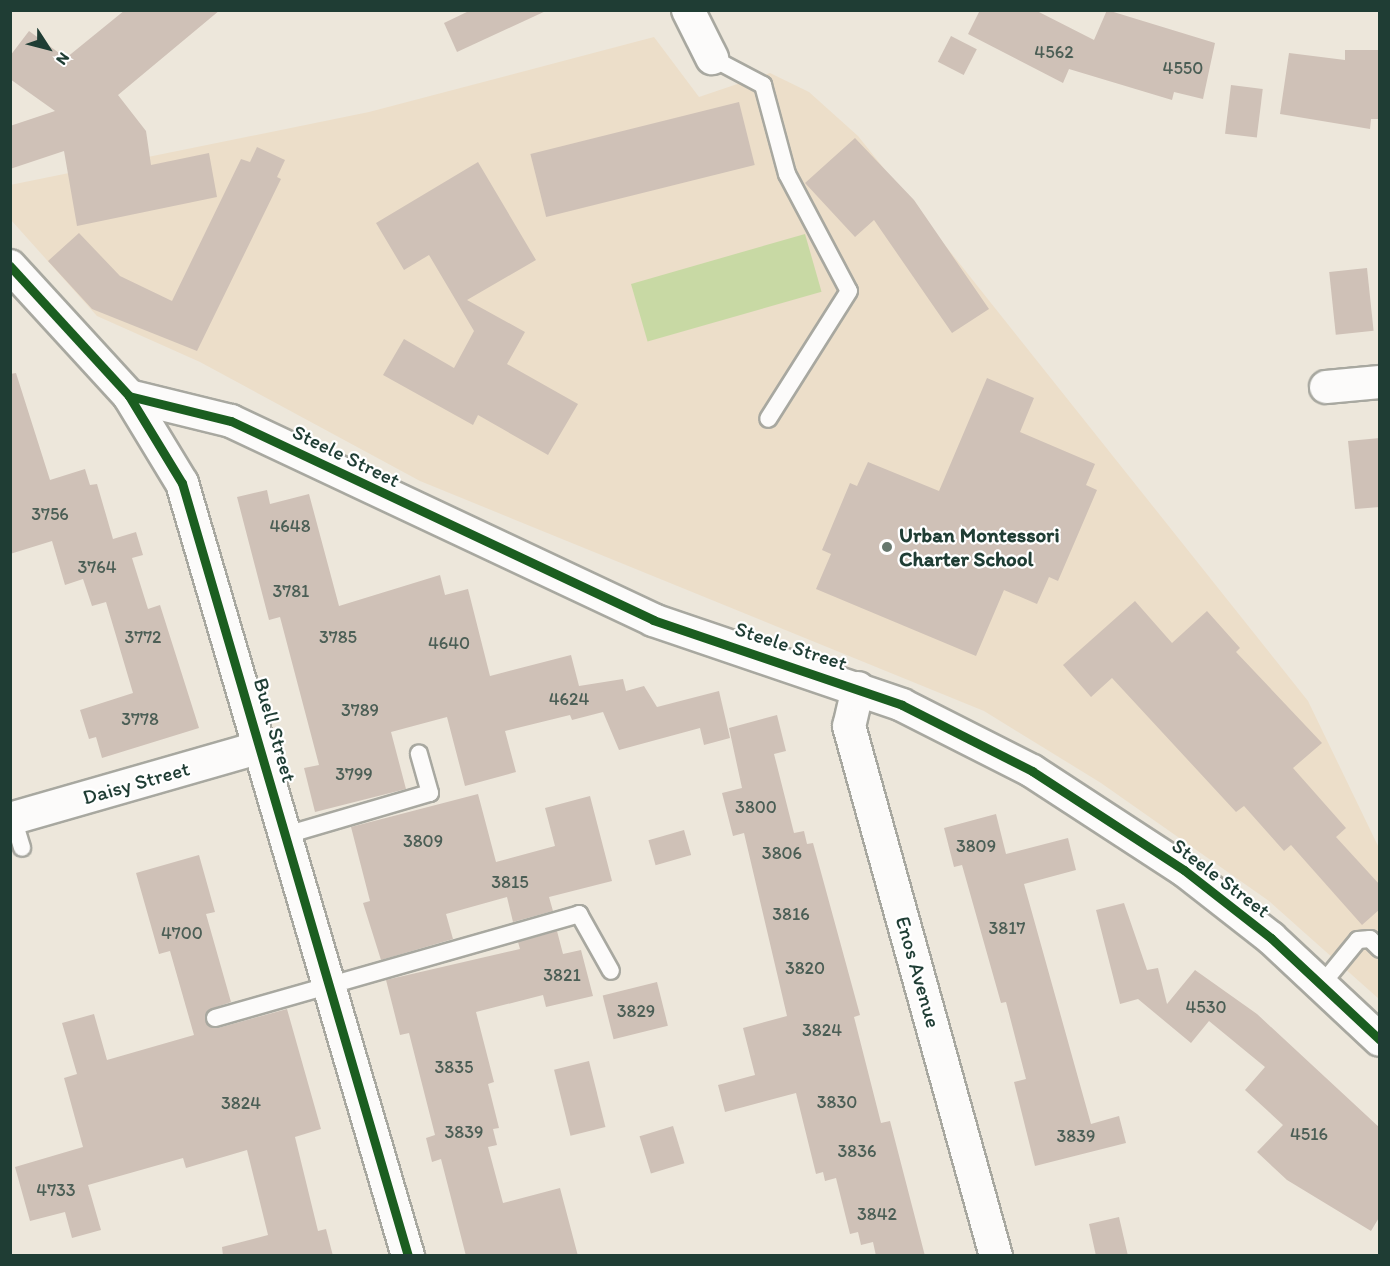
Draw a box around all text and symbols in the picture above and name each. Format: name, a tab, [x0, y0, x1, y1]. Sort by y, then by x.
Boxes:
north arrow	[18, 18, 78, 78]
house number: 4562	[1034, 41, 1074, 63]
text: N	[52, 49, 74, 69]
house number: 4550	[1163, 57, 1203, 79]
street label: Steele Street	[288, 419, 404, 493]
house number: 3756	[31, 503, 69, 525]
house number: 4648	[269, 515, 311, 537]
place label: Urban Montessori Charter School	[899, 522, 1059, 572]
marker: Urban Montessori Charter School	[880, 540, 894, 554]
house number: 3764	[77, 556, 117, 578]
house number: 3781	[273, 580, 309, 602]
street label: Steele Street	[732, 616, 850, 676]
house number: 3772	[124, 626, 162, 648]
house number: 3785	[319, 626, 357, 648]
house number: 4640	[428, 632, 470, 654]
street label: Buell Street	[248, 675, 302, 785]
house number: 4624	[549, 688, 589, 710]
house number: 3789	[341, 699, 379, 721]
house number: 3778	[121, 708, 159, 730]
street label: Daisy Street	[80, 756, 192, 810]
house number: 3799	[335, 763, 373, 785]
house number: 3800	[735, 796, 777, 818]
house number: 3809	[403, 830, 443, 852]
street label: Steele Street	[1167, 833, 1275, 923]
house number: 3809	[956, 835, 996, 857]
house number: 3806	[762, 842, 802, 864]
house number: 3815	[491, 871, 529, 893]
house number: 3816	[772, 903, 810, 925]
street label: Enos Avenue	[890, 914, 946, 1030]
house number: 3817	[989, 917, 1025, 939]
house number: 4700	[161, 922, 203, 944]
house number: 3820	[785, 957, 825, 979]
house number: 3821	[543, 964, 581, 986]
house number: 4530	[1185, 996, 1227, 1018]
house number: 3829	[617, 1000, 655, 1022]
house number: 3824	[802, 1019, 842, 1041]
house number: 3835	[435, 1056, 473, 1078]
house number: 3830	[817, 1091, 857, 1113]
house number: 3824	[221, 1092, 261, 1114]
house number: 3839	[445, 1121, 483, 1143]
house number: 4516	[1290, 1123, 1328, 1145]
house number: 3839	[1057, 1125, 1095, 1147]
house number: 3836	[837, 1140, 877, 1162]
house number: 4733	[36, 1179, 76, 1201]
house number: 3842	[857, 1203, 897, 1225]

